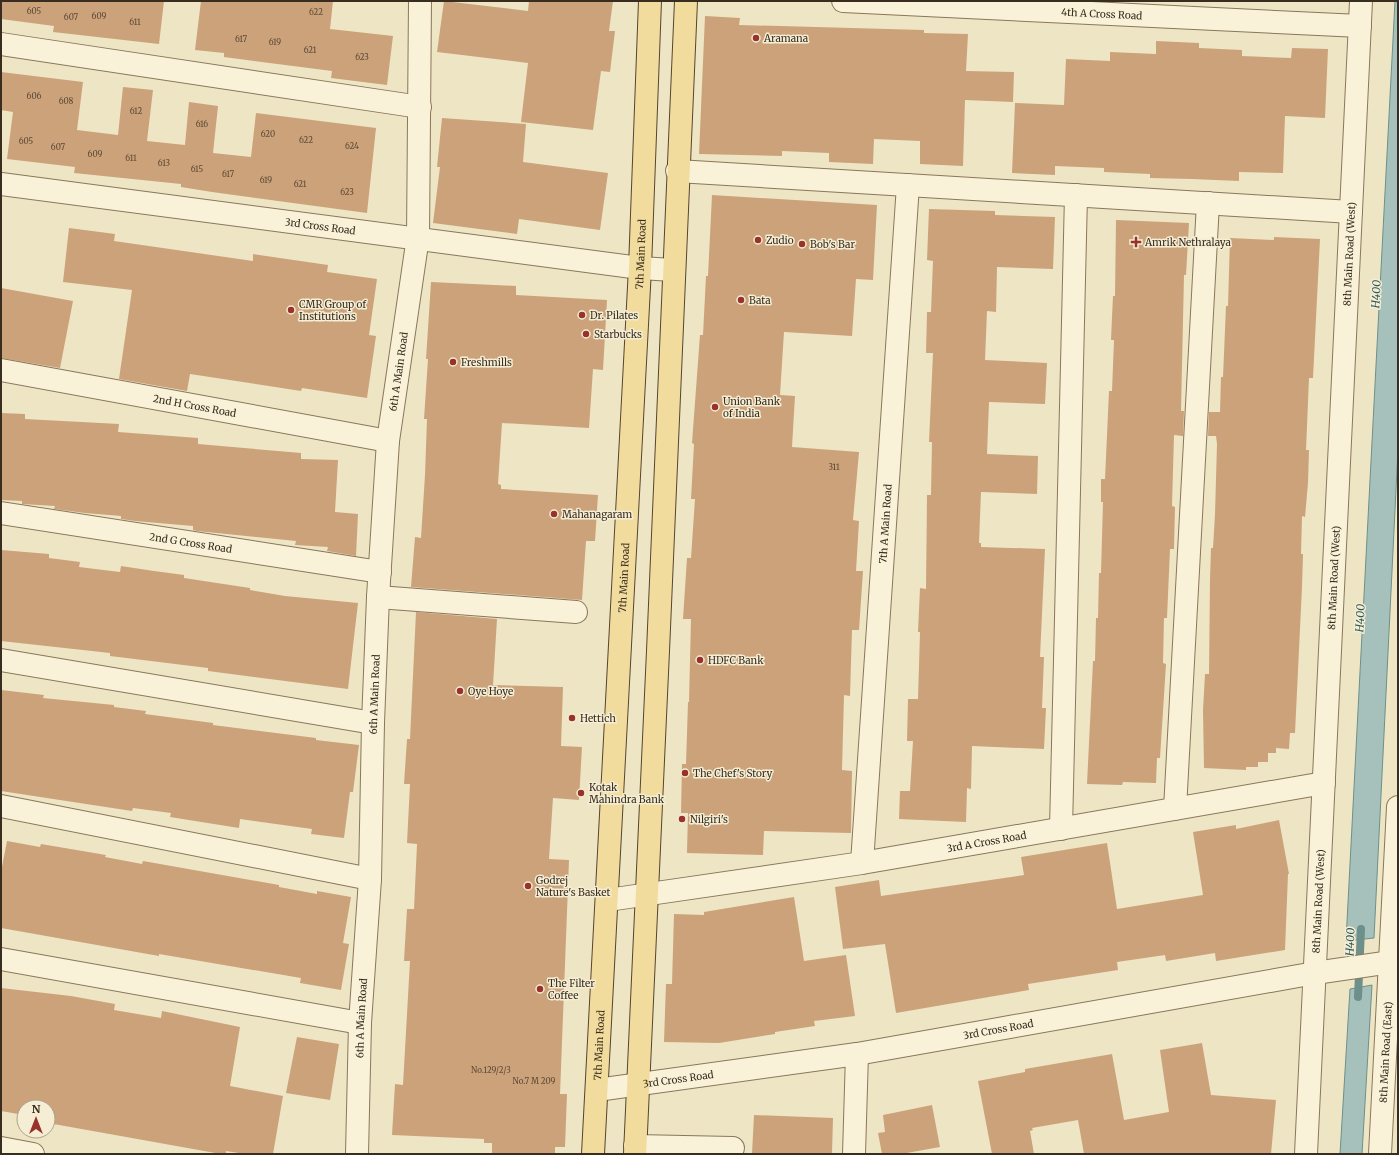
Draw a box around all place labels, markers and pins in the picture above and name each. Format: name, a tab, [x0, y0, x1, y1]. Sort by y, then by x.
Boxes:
place label: Aramana	[763, 32, 809, 45]
marker: Aramana	[751, 33, 761, 43]
place label: Zudio	[766, 234, 794, 247]
marker: Zudio	[753, 235, 763, 245]
marker: Amrik Nethralaya	[1130, 236, 1142, 248]
place label: Amrik Nethralaya	[1144, 236, 1232, 249]
place label: Bob's Bar	[810, 238, 855, 251]
marker: Bob's Bar	[797, 239, 807, 249]
place label: Bata	[749, 294, 771, 307]
marker: Bata	[736, 295, 746, 305]
place label: CMR Group of Institutions	[299, 298, 367, 323]
marker: CMR Group of Institutions	[286, 305, 296, 315]
place label: Dr. Pilates	[590, 309, 638, 322]
marker: Dr. Pilates	[577, 310, 587, 320]
place label: Starbucks	[594, 328, 642, 341]
marker: Starbucks	[581, 329, 591, 339]
place label: Freshmills	[461, 356, 512, 369]
marker: Freshmills	[448, 357, 458, 367]
place label: Union Bank of India	[723, 395, 781, 420]
marker: Union Bank of India	[710, 402, 720, 412]
place label: Mahanagaram	[562, 508, 632, 521]
marker: Mahanagaram	[549, 509, 559, 519]
place label: HDFC Bank	[708, 654, 764, 667]
marker: HDFC Bank	[695, 655, 705, 665]
place label: Oye Hoye	[468, 685, 513, 698]
marker: Oye Hoye	[455, 686, 465, 696]
place label: Hettich	[580, 712, 616, 725]
marker: Hettich	[567, 713, 577, 723]
place label: The Chef's Story	[693, 767, 772, 780]
marker: The Chef's Story	[680, 768, 690, 778]
place label: Kotak Mahindra Bank	[589, 781, 665, 806]
marker: Kotak Mahindra Bank	[576, 788, 586, 798]
place label: Nilgiri's	[690, 813, 728, 826]
marker: Nilgiri's	[677, 814, 687, 824]
place label: Godrej Nature's Basket	[536, 874, 610, 899]
marker: Godrej Nature's Basket	[523, 881, 533, 891]
place label: The Filter Coffee	[548, 977, 595, 1002]
marker: The Filter Coffee	[535, 984, 545, 994]

